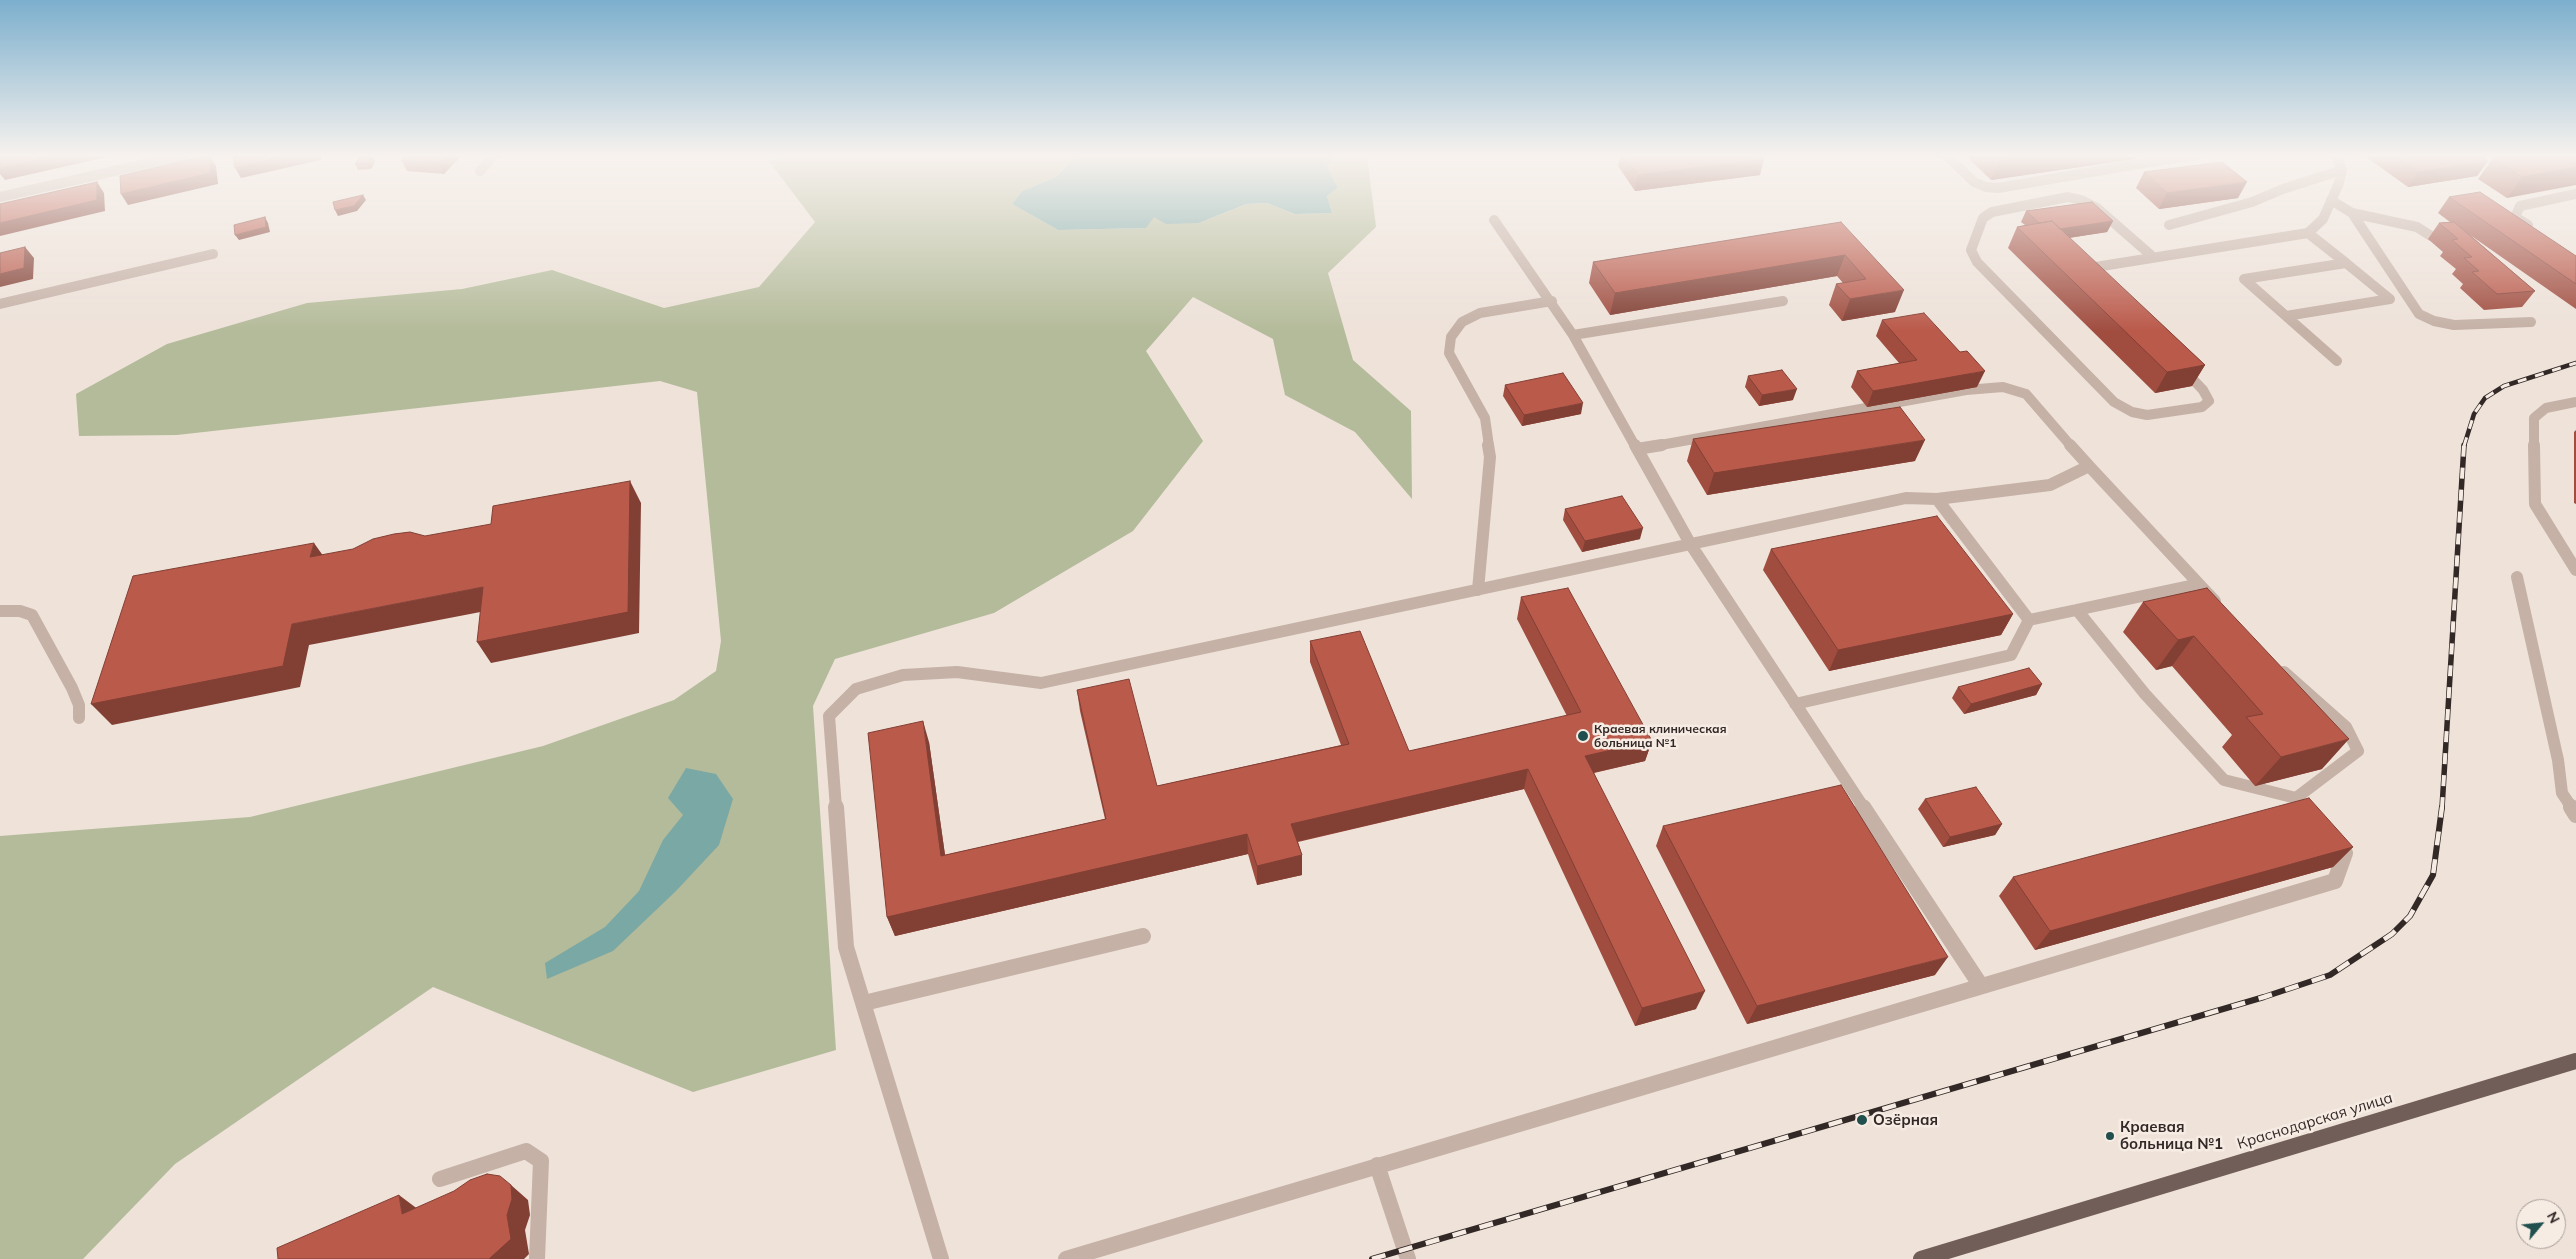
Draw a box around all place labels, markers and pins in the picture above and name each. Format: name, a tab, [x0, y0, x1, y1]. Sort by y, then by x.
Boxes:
place label: Краевая клиническая больница №1	[1594, 722, 1727, 750]
marker: Краевая клиническая больница №1	[1576, 729, 1590, 743]
place label: Озёрная	[1873, 1111, 1938, 1129]
marker: Озёрная	[1855, 1113, 1869, 1127]
place label: Краевая больница №1	[2120, 1118, 2223, 1153]
marker: Краевая больница №1	[2104, 1130, 2116, 1142]

